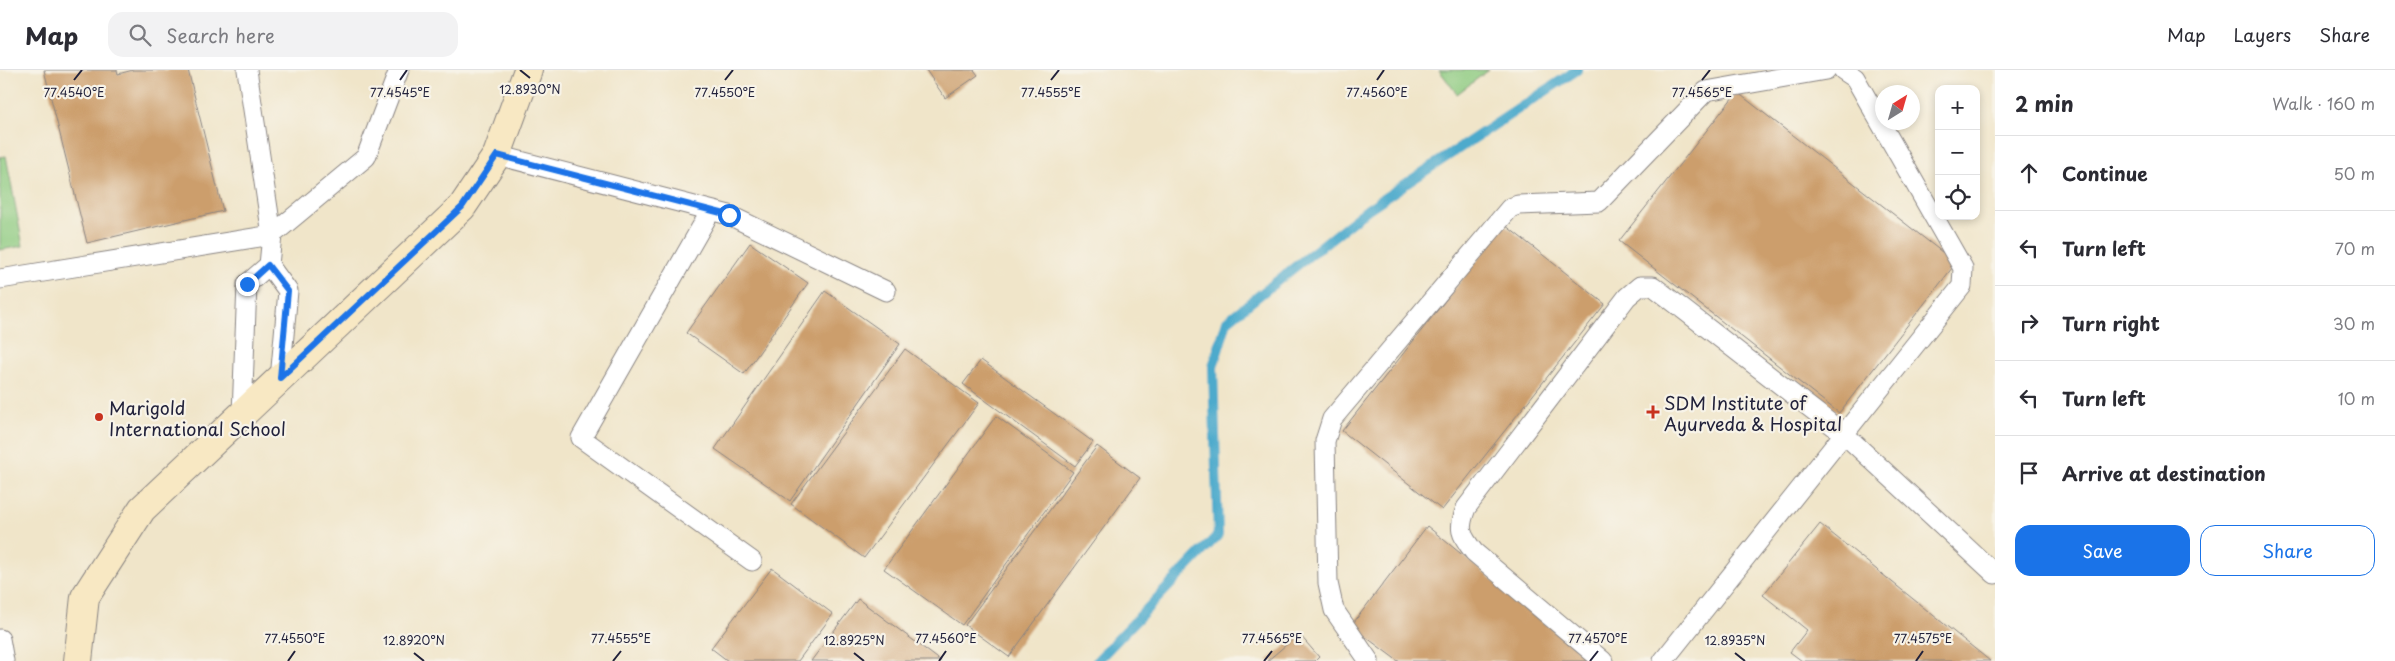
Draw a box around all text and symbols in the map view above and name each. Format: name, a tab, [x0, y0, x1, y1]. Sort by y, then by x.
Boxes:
search box	[108, 12, 458, 57]
text: Map	[25, 17, 78, 53]
icon: search	[126, 21, 154, 49]
text: Search here	[166, 21, 275, 49]
text: Map	[2167, 21, 2206, 48]
text: Layers	[2234, 21, 2291, 48]
text: Share	[2319, 21, 2370, 48]
text: 12.8930°N	[499, 80, 561, 98]
text: 77.4540°E	[43, 83, 105, 101]
text: 77.4545°E	[370, 83, 430, 101]
text: 77.4550°E	[695, 83, 755, 101]
text: 77.4555°E	[1021, 83, 1081, 101]
text: 77.4560°E	[1346, 83, 1408, 101]
text: 77.4565°E	[1672, 83, 1732, 101]
north arrow	[1875, 85, 1920, 130]
map controls	[1935, 85, 1980, 220]
button: +	[1935, 85, 1980, 130]
text: 2 min	[2015, 87, 2074, 119]
text: Walk · 160 m	[2272, 91, 2375, 115]
button: −	[1935, 130, 1980, 175]
icon: ahead	[2015, 159, 2043, 187]
text: Continue	[2062, 159, 2148, 187]
text: 50 m	[2334, 161, 2375, 185]
button: locate	[1935, 175, 1980, 220]
route start	[718, 204, 741, 227]
icon: left	[2015, 234, 2043, 262]
text: Turn left	[2062, 234, 2146, 262]
text: 70 m	[2335, 236, 2375, 260]
route end	[236, 273, 259, 296]
icon: right	[2015, 309, 2043, 337]
text: Turn right	[2062, 309, 2160, 337]
text: 30 m	[2333, 311, 2375, 335]
icon: left	[2015, 384, 2043, 412]
text: Turn left	[2062, 384, 2146, 412]
text: 10 m	[2338, 386, 2375, 410]
place label: SDM Institute of Ayurveda & Hospital	[1664, 389, 1842, 437]
place label: Marigold International School	[109, 394, 286, 442]
marker: SDM Institute of Ayurveda & Hospital	[1646, 405, 1660, 419]
marker: Marigold International School	[93, 411, 105, 423]
icon: arrive	[2015, 459, 2043, 487]
text: Arrive at destination	[2062, 459, 2266, 487]
button: Save	[2015, 525, 2190, 576]
button: Share	[2200, 525, 2375, 576]
text: 77.4550°E	[265, 629, 325, 647]
text: 77.4555°E	[591, 629, 651, 647]
text: 77.4560°E	[915, 629, 977, 647]
text: 77.4565°E	[1242, 629, 1302, 647]
text: 77.4570°E	[1568, 629, 1628, 647]
text: 77.4575°E	[1894, 629, 1952, 647]
text: 12.8920°N	[383, 631, 445, 649]
text: 12.8925°N	[823, 631, 885, 649]
text: 12.8935°N	[1705, 631, 1765, 649]

